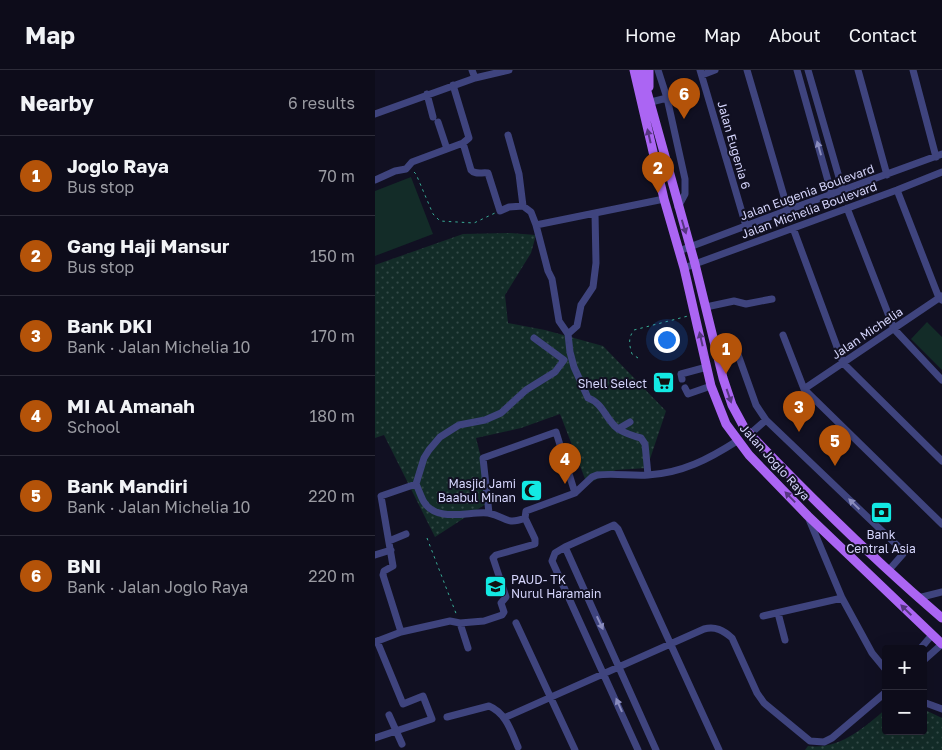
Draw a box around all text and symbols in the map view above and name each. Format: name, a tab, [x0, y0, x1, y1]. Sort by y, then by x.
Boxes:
text: Map	[25, 20, 75, 49]
text: Home	[625, 24, 676, 46]
text: Map	[704, 24, 741, 46]
text: About	[769, 24, 821, 46]
text: Contact	[849, 24, 917, 46]
pin: 6	[668, 78, 700, 119]
text: Nearby	[20, 90, 94, 116]
text: 6 results	[288, 93, 355, 113]
street label: Jalan Eugenia 6	[714, 99, 754, 191]
one-way arrow	[645, 129, 653, 144]
one-way arrow	[814, 141, 822, 156]
pin: 2	[642, 152, 674, 193]
text: Joglo Raya	[67, 154, 169, 177]
street label: Jalan Eugenia Boulevard	[738, 161, 876, 223]
text: 1	[32, 166, 40, 186]
text: 70 m	[318, 166, 355, 186]
text: Bus stop	[67, 177, 134, 197]
street label: Jalan Michelia Boulevard	[739, 178, 879, 242]
one-way arrow	[680, 219, 688, 234]
text: Gang Haji Mansur	[67, 234, 229, 257]
text: 2	[31, 246, 41, 266]
text: 150 m	[310, 246, 355, 266]
text: Bus stop	[67, 257, 134, 277]
street label: Jalan Michelia	[829, 304, 905, 362]
text: Bank DKI	[67, 314, 153, 337]
text: 3	[31, 326, 41, 346]
text: 170 m	[311, 326, 355, 346]
your location	[654, 327, 680, 353]
one-way arrow	[696, 330, 704, 346]
pin: 1	[710, 333, 742, 374]
text: Bank · Jalan Michelia 10	[67, 337, 250, 357]
supermarket icon: Shell Select	[651, 371, 675, 395]
place label: Shell Select	[578, 376, 647, 391]
one-way arrow	[726, 388, 733, 403]
pin: 3	[783, 391, 815, 432]
text: MI Al Amanah	[67, 394, 195, 417]
text: 4	[31, 406, 41, 426]
text: 180 m	[309, 406, 355, 426]
text: School	[67, 417, 120, 437]
street label: Jalan Joglo Raya	[737, 421, 813, 503]
pin: 5	[819, 425, 851, 466]
pin: 4	[549, 443, 581, 484]
text: Bank Mandiri	[67, 474, 188, 497]
place label: Masjid Jami Baabul Minan	[438, 476, 516, 505]
mosque icon: Masjid Jami Baabul Minan	[520, 478, 544, 502]
text: 5	[31, 486, 41, 506]
text: 220 m	[308, 486, 355, 506]
one-way arrow	[784, 492, 796, 504]
text: Bank · Jalan Michelia 10	[67, 497, 250, 517]
one-way arrow	[848, 498, 860, 510]
bank icon: Bank Central Asia	[869, 501, 893, 525]
place label: Bank Central Asia	[846, 527, 916, 556]
text: BNI	[67, 554, 101, 577]
text: 6	[31, 566, 41, 586]
text: 220 m	[308, 566, 355, 586]
place label: PAUD- TK Nurul Haramain	[511, 572, 601, 601]
school or university icon: PAUD- TK Nurul Haramain	[483, 574, 507, 598]
text: Bank · Jalan Joglo Raya	[67, 577, 248, 597]
one-way arrow	[901, 604, 913, 616]
one-way arrow	[596, 616, 604, 630]
map controls	[882, 645, 927, 735]
button: +	[882, 645, 927, 690]
button: −	[882, 690, 927, 735]
one-way arrow	[614, 698, 622, 712]

